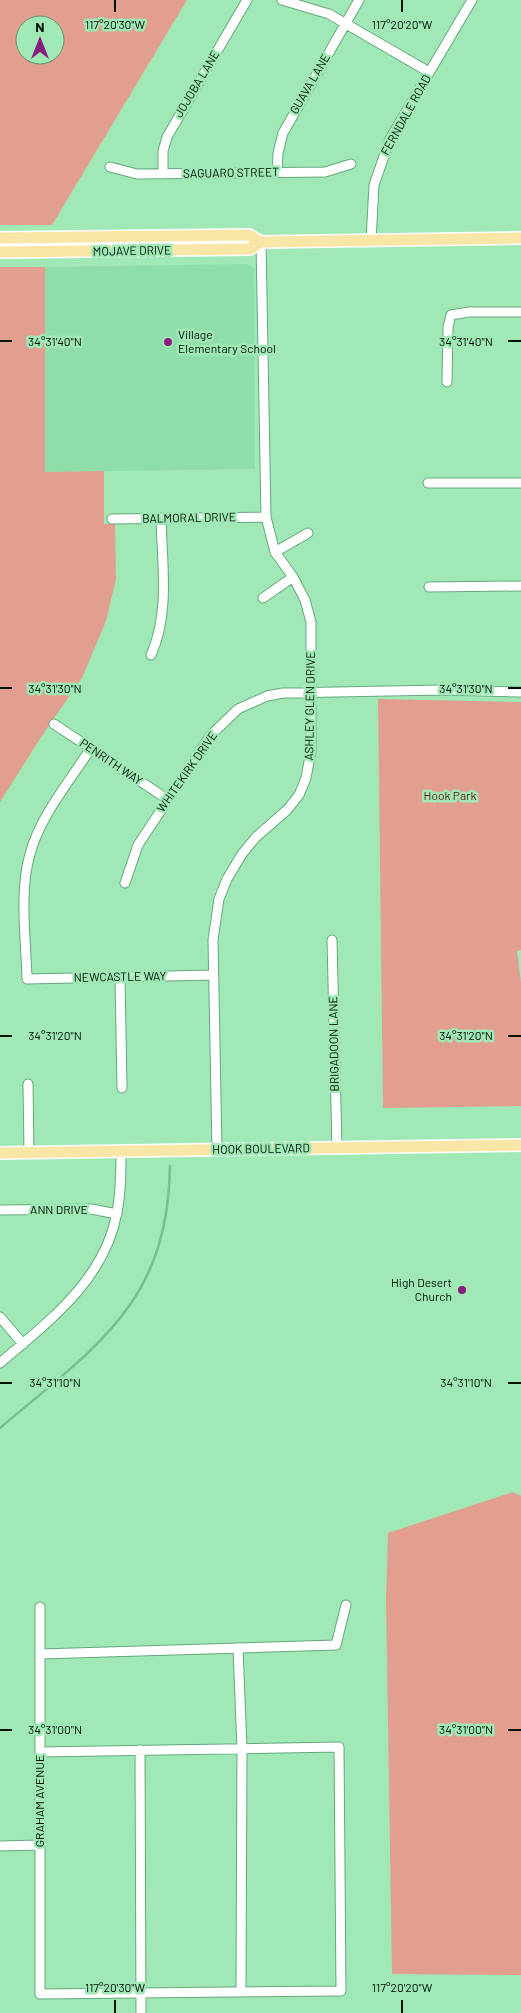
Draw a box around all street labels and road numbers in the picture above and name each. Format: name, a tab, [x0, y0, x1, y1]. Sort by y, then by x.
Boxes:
street label: JOJOBA LANE	[171, 48, 222, 119]
street label: GUAVA LANE	[286, 51, 332, 116]
street label: FERNDALE ROAD	[377, 72, 433, 157]
street label: SAGUARO STREET	[183, 164, 279, 180]
street label: MOJAVE DRIVE	[93, 242, 171, 258]
street label: BALMORAL DRIVE	[142, 509, 236, 525]
street label: ASHLEY GLEN DRIVE	[301, 651, 317, 761]
street label: WHITEKIRK DRIVE	[153, 728, 219, 814]
street label: PENRITH WAY	[78, 735, 146, 787]
street label: NEWCASTLE WAY	[74, 968, 167, 984]
street label: BRIGADOON LANE	[325, 996, 341, 1092]
street label: HOOK BOULEVARD	[212, 1140, 310, 1156]
street label: ANN DRIVE	[30, 1202, 88, 1216]
street label: GRAHAM AVENUE	[32, 1755, 46, 1847]

